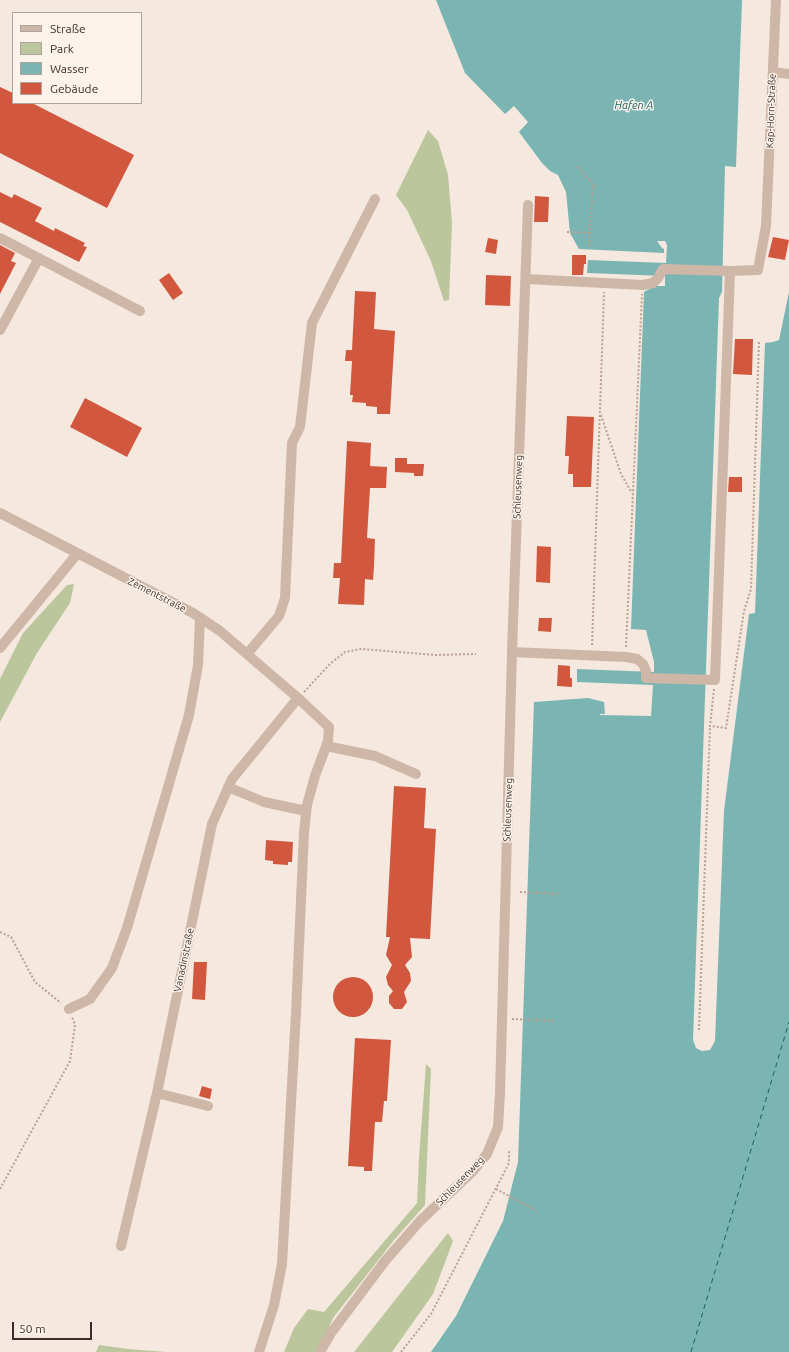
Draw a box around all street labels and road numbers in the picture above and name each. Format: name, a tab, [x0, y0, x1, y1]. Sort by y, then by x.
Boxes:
street label: Kap-Horn-Straße	[764, 73, 778, 149]
street label: Schleusenweg	[511, 455, 525, 519]
street label: Zementstraße	[126, 575, 188, 615]
street label: Schleusenweg	[501, 778, 515, 842]
street label: Vanadinstraße	[171, 927, 197, 993]
street label: Schleusenweg	[433, 1154, 487, 1208]

